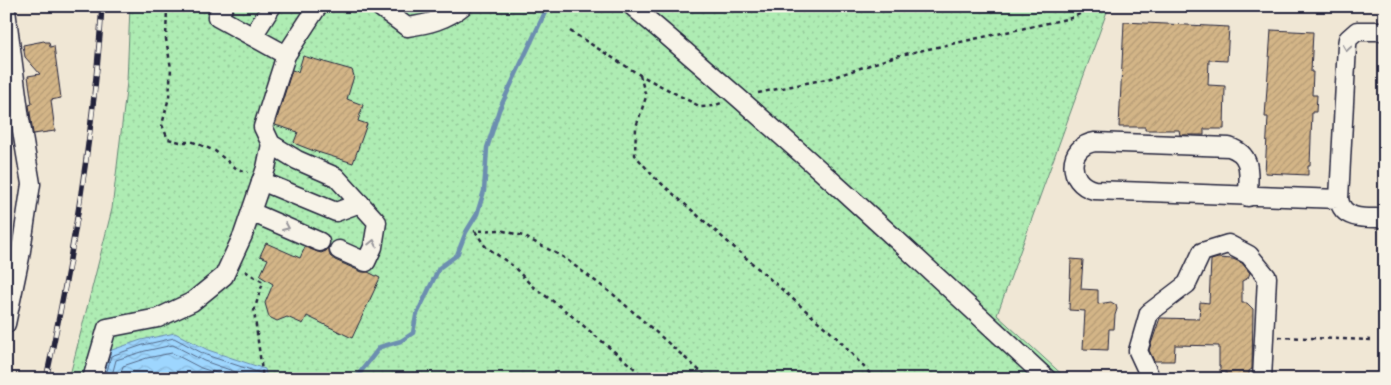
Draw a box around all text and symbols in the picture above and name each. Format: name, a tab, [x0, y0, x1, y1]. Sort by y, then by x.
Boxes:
one-way arrow	[1342, 45, 1353, 53]
one-way arrow	[281, 221, 290, 232]
one-way arrow	[367, 239, 378, 248]

